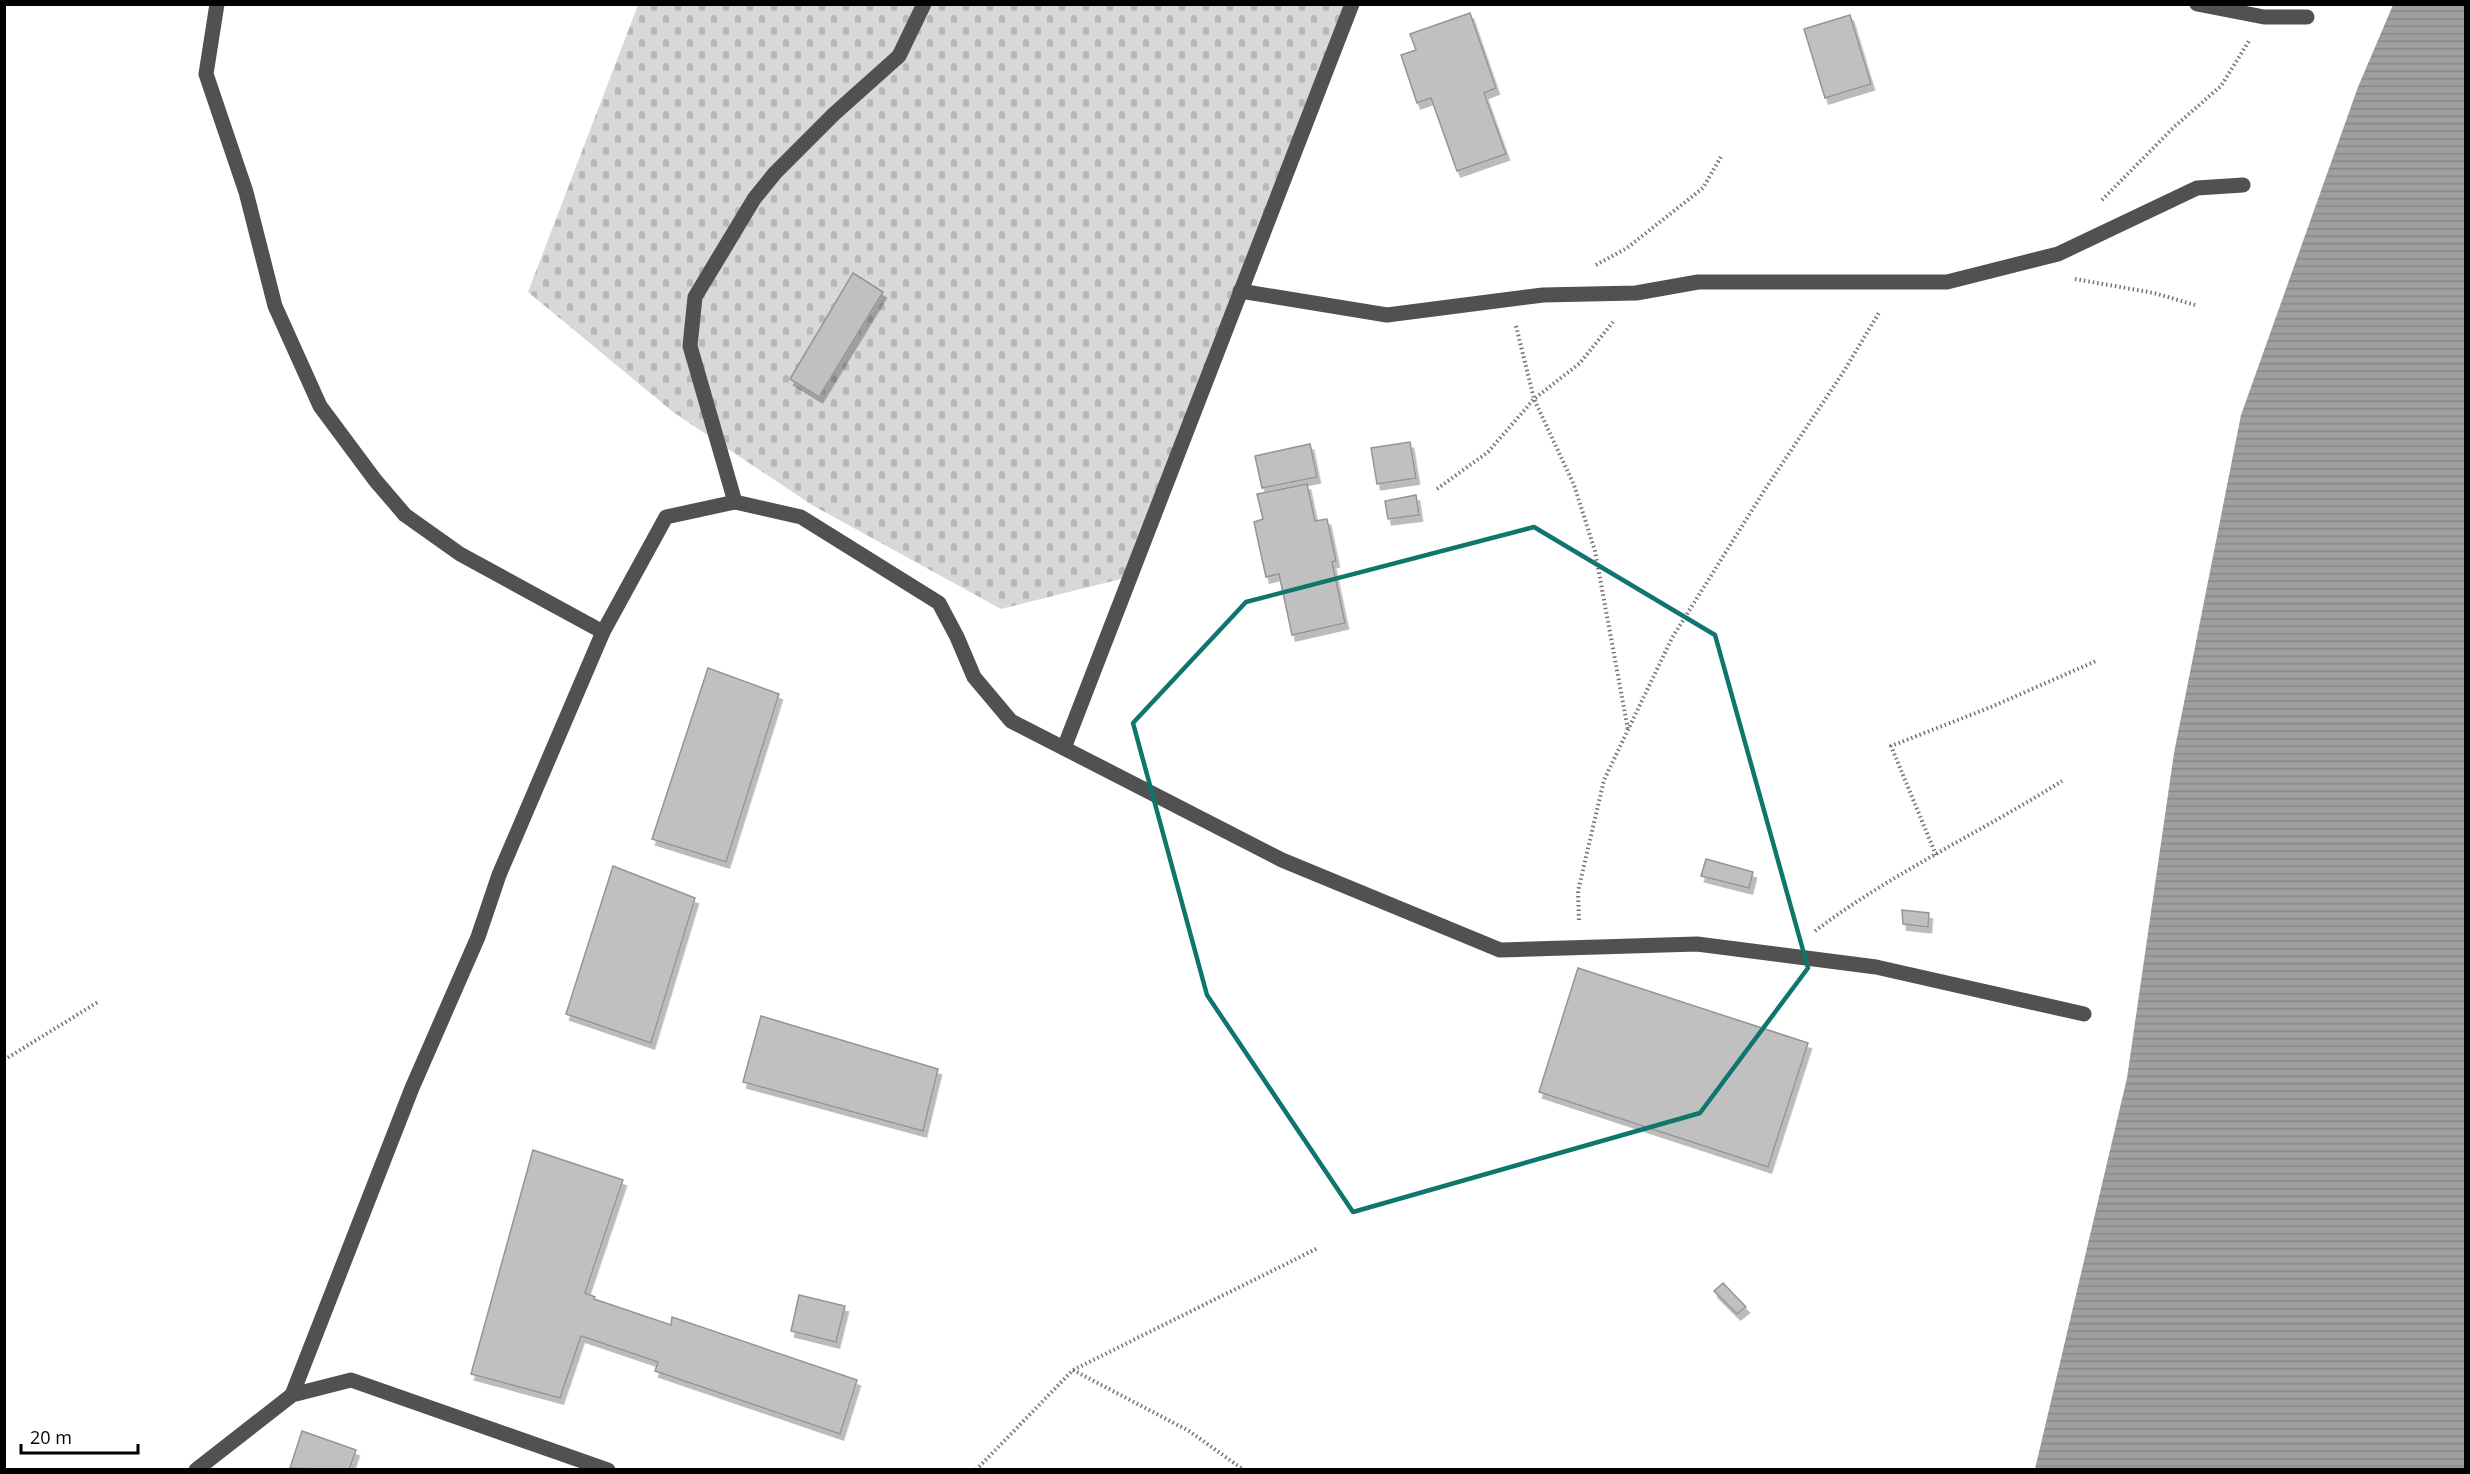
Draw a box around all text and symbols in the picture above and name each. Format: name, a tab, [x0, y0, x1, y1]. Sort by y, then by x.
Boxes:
scale bar	[21, 1417, 138, 1455]
text: 20 m	[30, 1425, 72, 1449]

